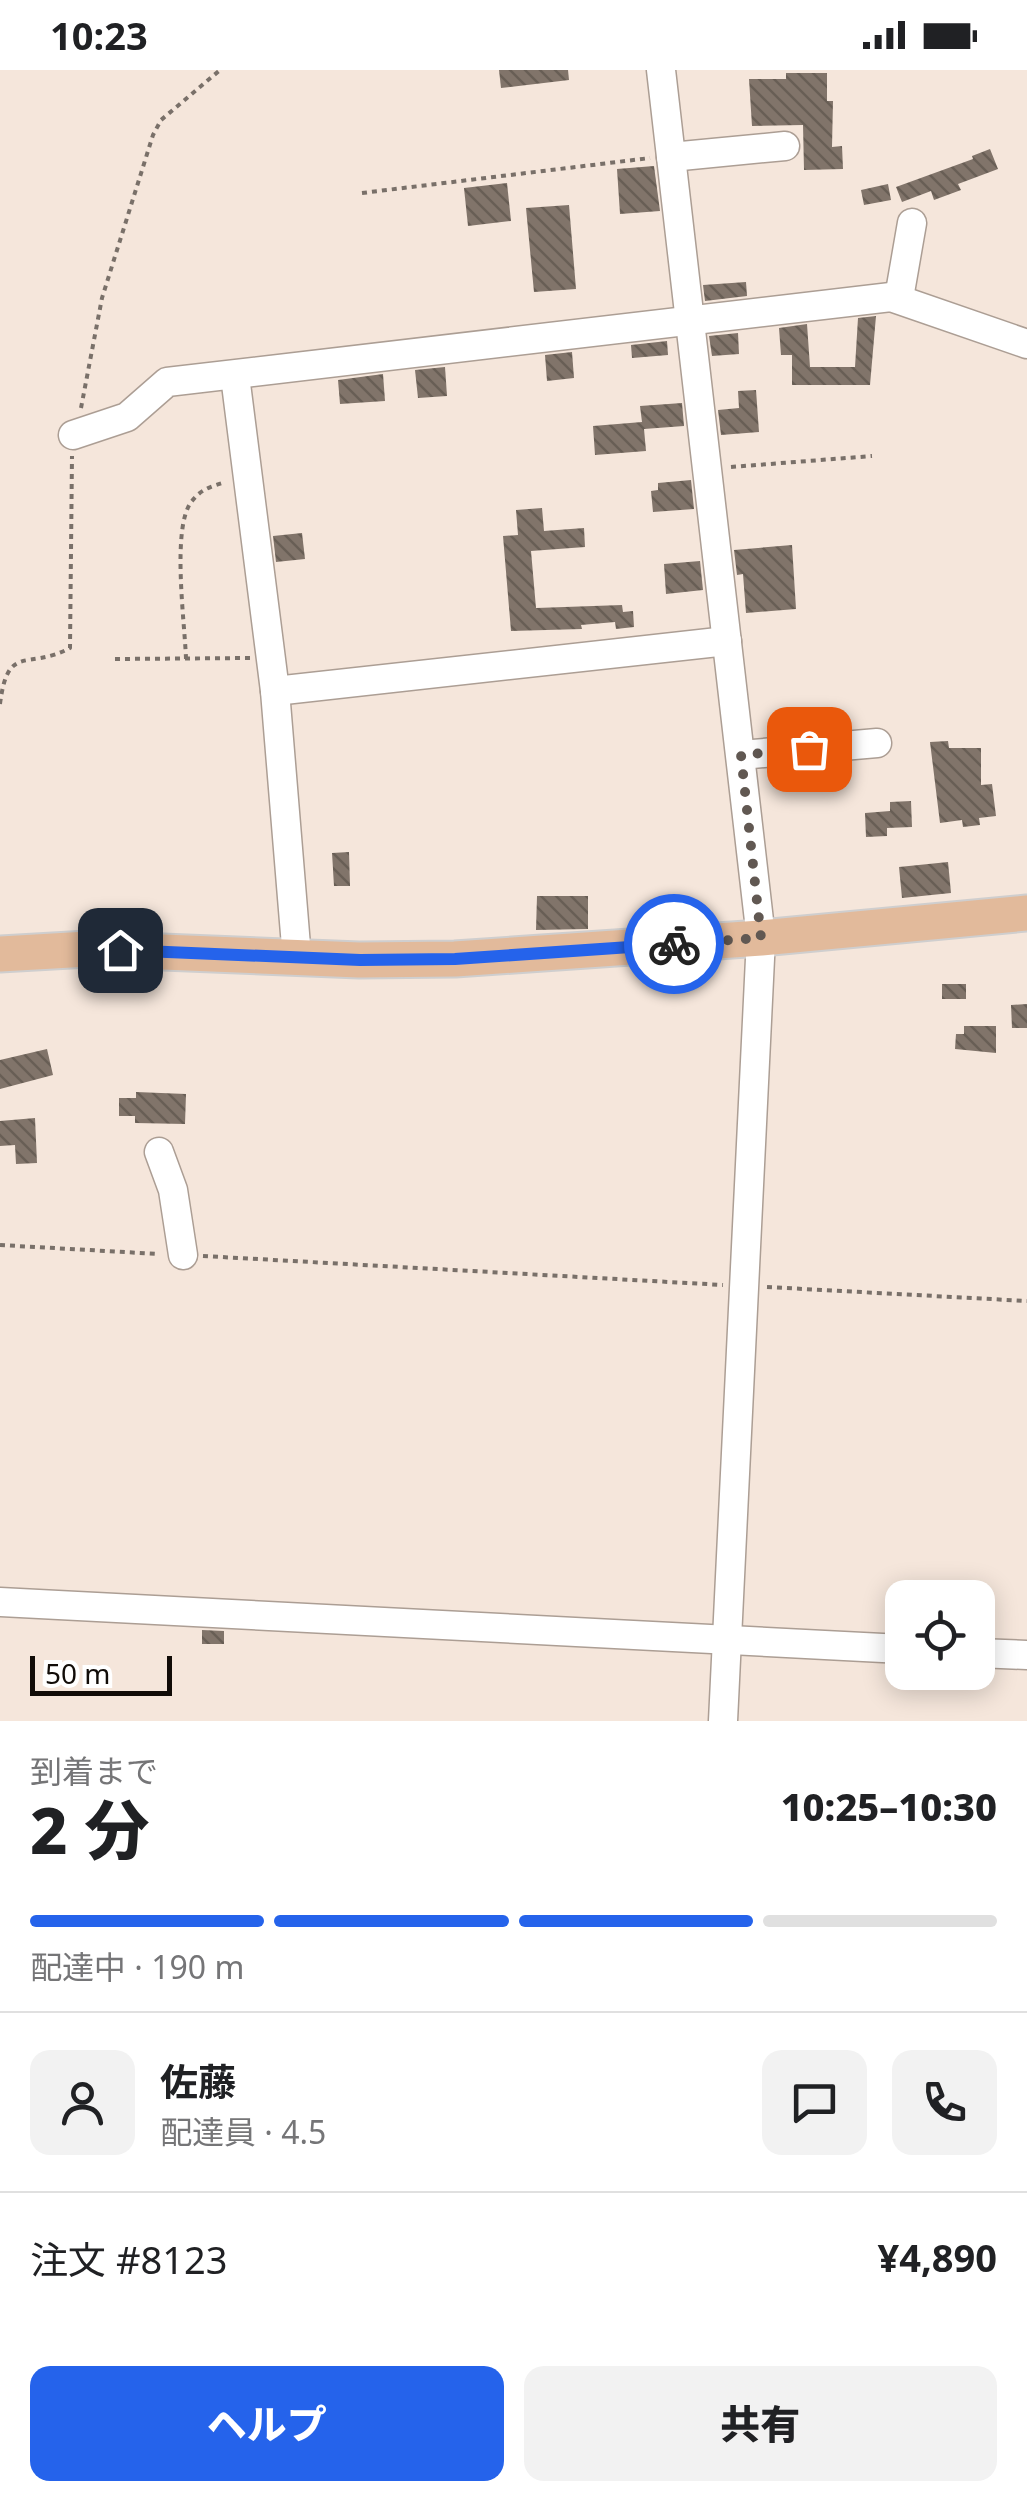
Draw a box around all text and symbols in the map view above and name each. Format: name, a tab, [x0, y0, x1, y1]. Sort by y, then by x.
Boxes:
text: 10:23	[50, 9, 148, 61]
pin	[767, 707, 852, 792]
icon: bag	[782, 722, 837, 777]
courier	[624, 894, 724, 994]
pin	[78, 908, 163, 993]
icon: bike	[647, 917, 702, 972]
icon: home	[93, 923, 148, 978]
map controls	[885, 1580, 995, 1690]
button: locate	[885, 1580, 995, 1690]
scale bar	[30, 1651, 172, 1696]
text: 50 m	[45, 1654, 111, 1692]
text: 到着まで	[30, 1749, 158, 1792]
text: 10:25–10:30	[781, 1780, 997, 1832]
text: 2 分	[30, 1785, 149, 1873]
text: 配達中 · 190 m	[30, 1945, 244, 1988]
button: person	[30, 2050, 135, 2155]
button: chat	[762, 2050, 867, 2155]
button: phone	[892, 2050, 997, 2155]
text: 佐藤	[160, 2055, 236, 2107]
text: 配達員 · 4.5	[160, 2110, 326, 2153]
text: ¥4,890	[877, 2231, 997, 2283]
text: 注文 #8123	[30, 2233, 227, 2285]
button: ヘルプ	[30, 2366, 504, 2481]
button: 共有	[524, 2366, 997, 2481]

